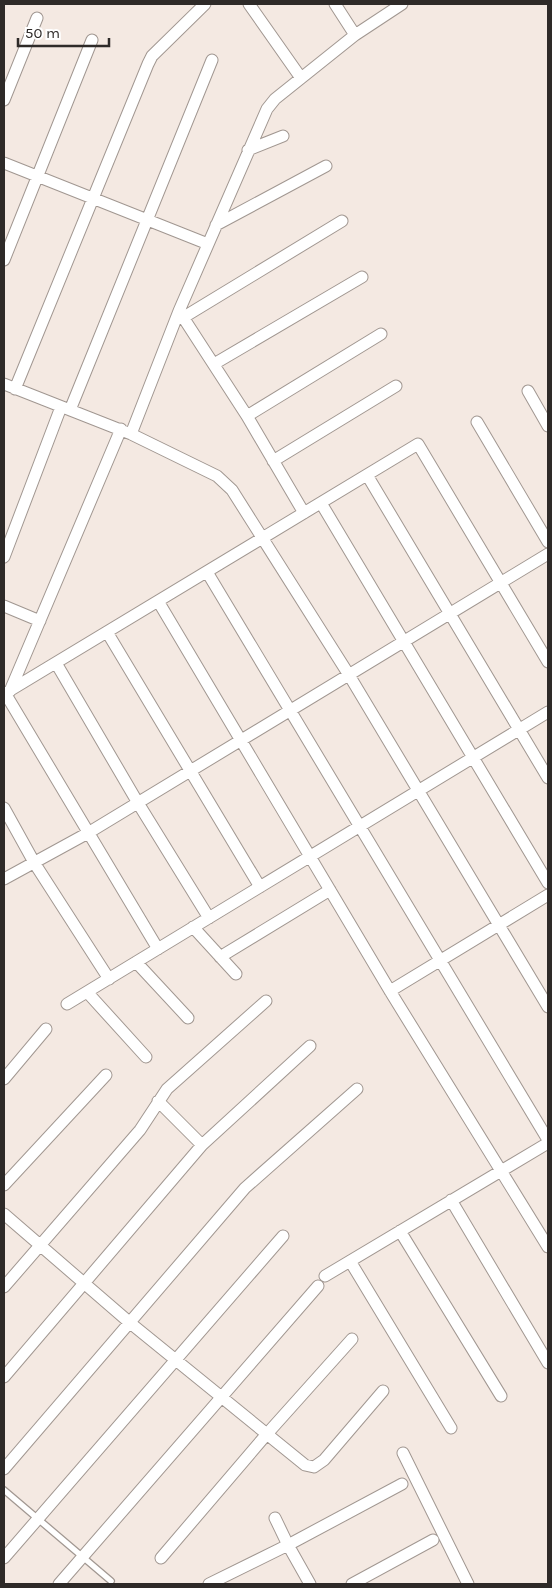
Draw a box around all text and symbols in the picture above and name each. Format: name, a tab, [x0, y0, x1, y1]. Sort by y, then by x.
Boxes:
scale bar	[18, 15, 109, 47]
text: 50 m	[25, 24, 60, 42]

